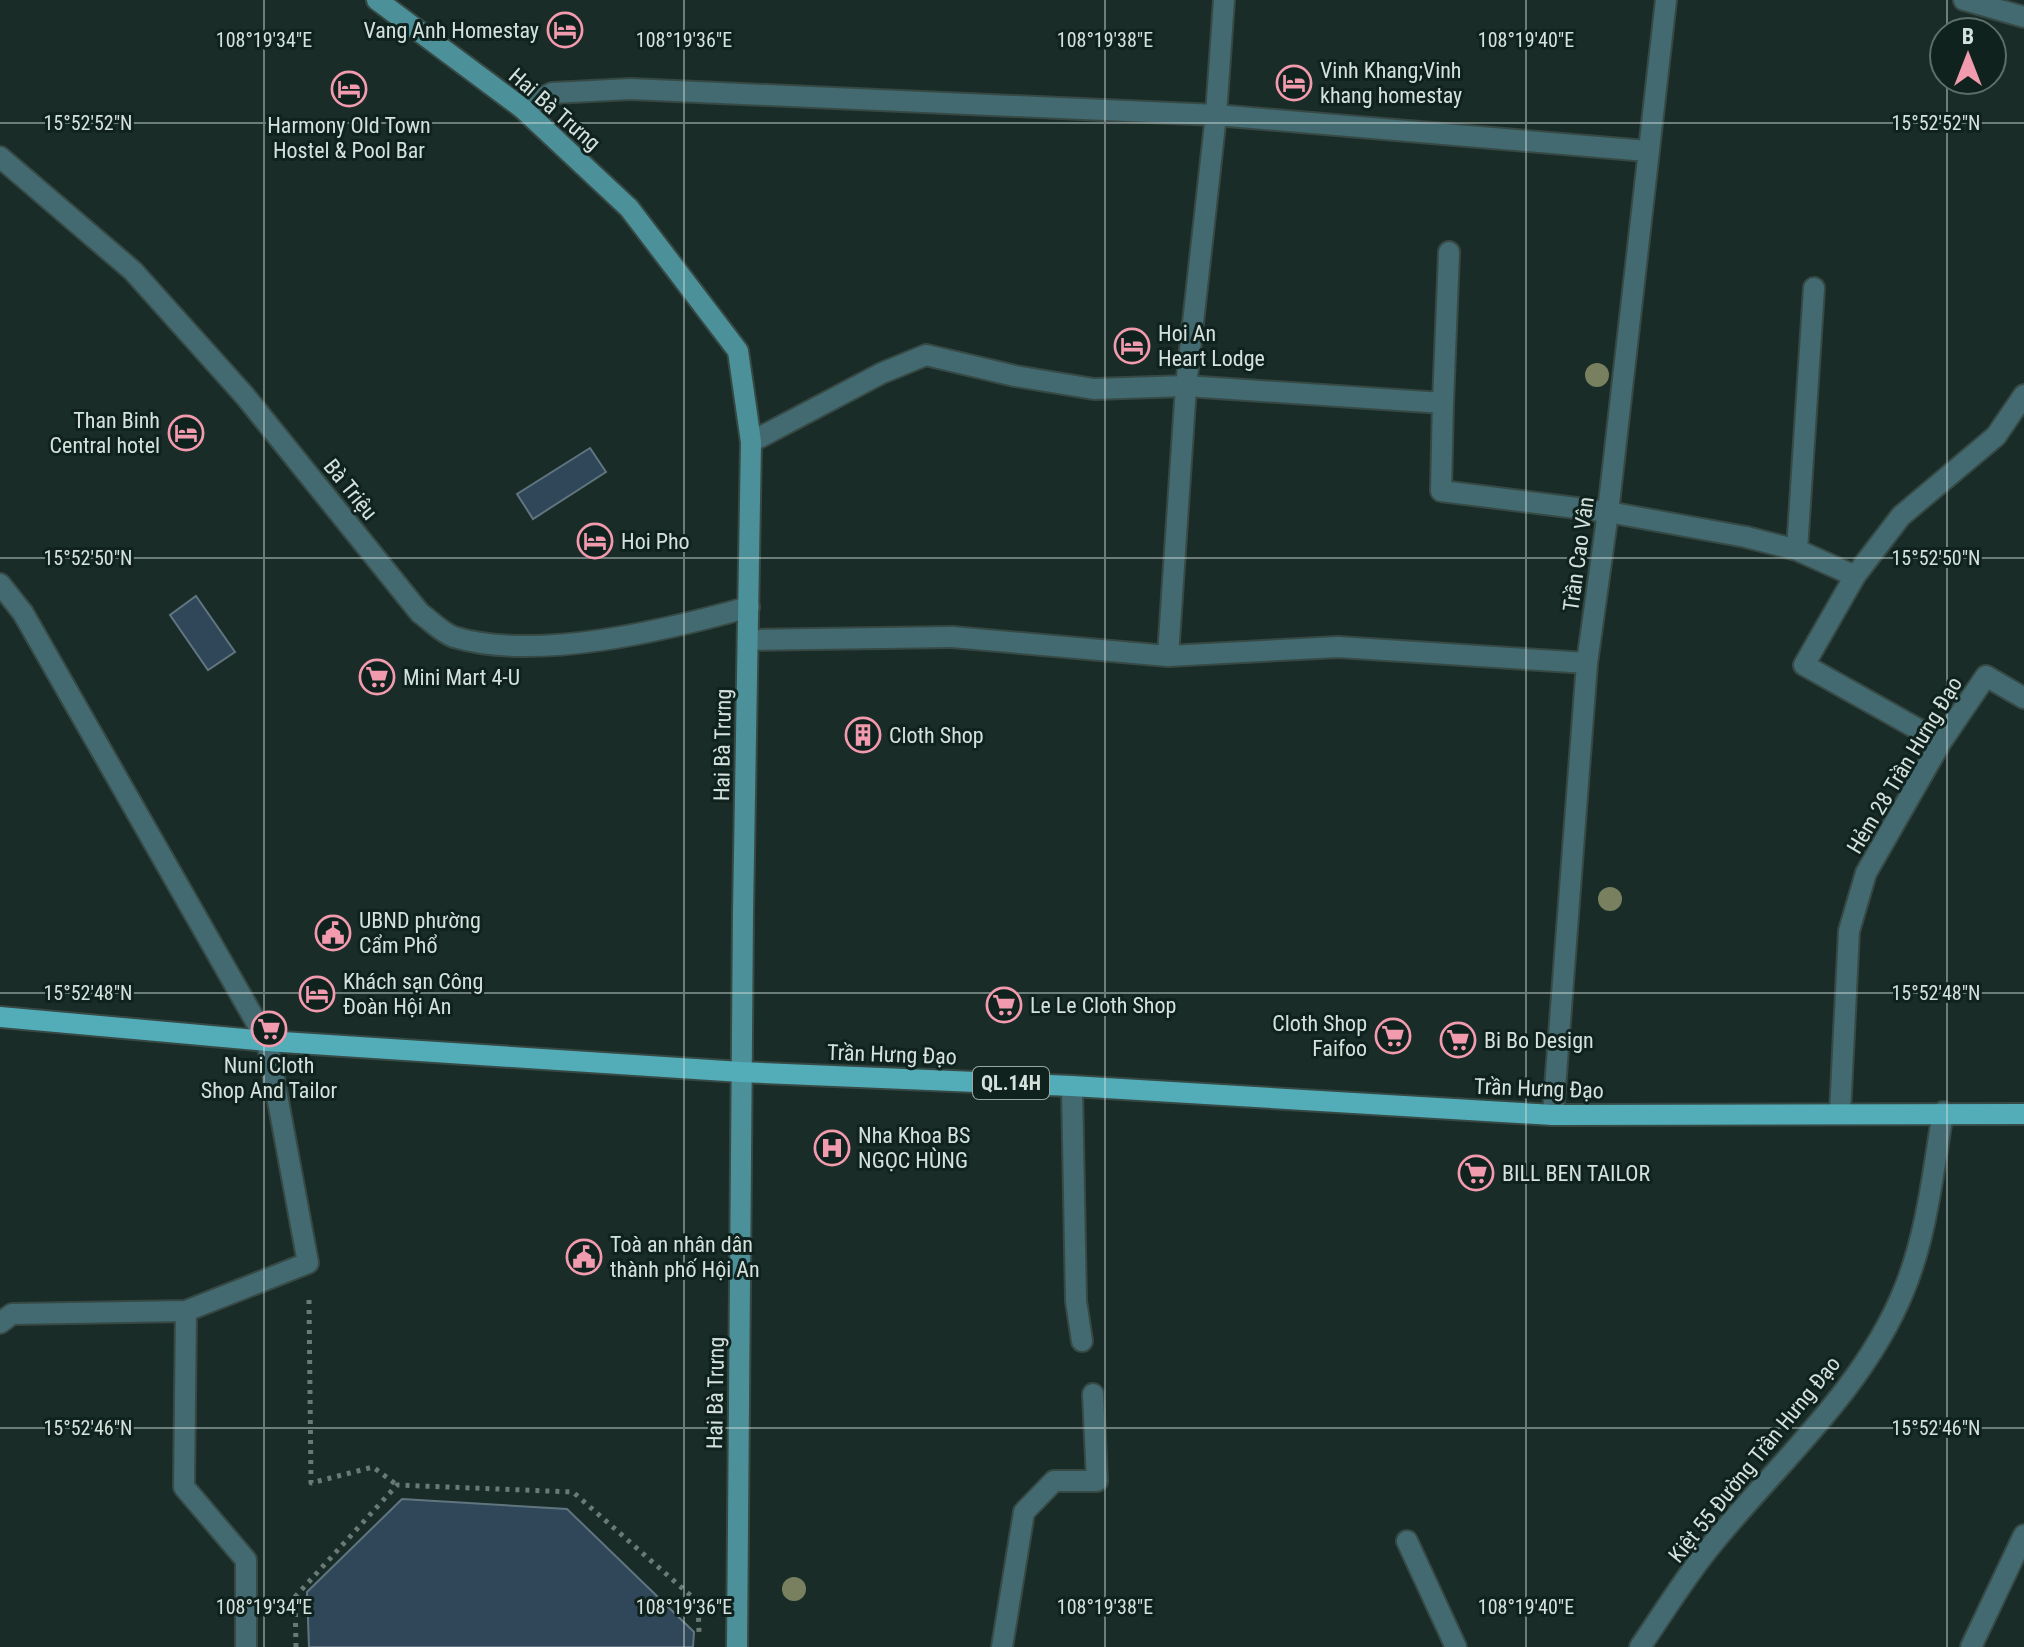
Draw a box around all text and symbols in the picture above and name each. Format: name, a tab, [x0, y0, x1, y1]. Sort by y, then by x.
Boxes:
hotel icon: Vang Anh Homestay	[546, 11, 584, 49]
north arrow	[1928, 16, 2008, 96]
place label: Vang Anh Homestay	[363, 18, 539, 43]
text: B	[1962, 24, 1974, 49]
text: 108°19'34"E	[216, 28, 312, 52]
text: 108°19'36"E	[636, 28, 732, 52]
text: 108°19'38"E	[1057, 28, 1153, 52]
text: 108°19'40"E	[1478, 28, 1574, 52]
place label: Vinh Khang;Vinh khang homestay	[1320, 58, 1462, 108]
street label: Hai Bà Trưng	[504, 63, 605, 156]
hotel icon: Vinh Khang;Vinh khang homestay	[1275, 64, 1313, 102]
hotel icon: Harmony Old Town Hostel & Pool Bar	[330, 70, 368, 108]
text: 15°52'52"N	[43, 111, 133, 135]
text: 15°52'52"N	[1891, 111, 1981, 135]
place label: Harmony Old Town Hostel & Pool Bar	[267, 113, 431, 163]
place label: Hoi An Heart Lodge	[1158, 321, 1265, 371]
hotel icon: Hoi An Heart Lodge	[1113, 327, 1151, 365]
place label: Than Binh Central hotel	[50, 408, 160, 458]
hotel icon: Than Binh Central hotel	[167, 414, 205, 452]
street label: Bà Triệu	[319, 454, 383, 525]
street label: Trần Cao Vân	[1558, 495, 1599, 613]
hotel icon: Hoi Pho	[576, 522, 614, 560]
place label: Hoi Pho	[621, 529, 690, 554]
text: 15°52'50"N	[43, 546, 133, 570]
text: 15°52'50"N	[1891, 546, 1981, 570]
supermarket icon: Mini Mart 4-U	[358, 658, 396, 696]
place label: Mini Mart 4-U	[403, 665, 520, 690]
street label: Hẻm 28 Trần Hưng Đạo	[1842, 672, 1967, 858]
street label: Hai Bà Trưng	[709, 689, 736, 801]
building icon: Cloth Shop	[844, 716, 882, 754]
place label: Cloth Shop	[889, 723, 984, 748]
place label: UBND phường Cẩm Phổ	[359, 908, 481, 958]
public building icon: UBND phường Cẩm Phổ	[314, 914, 352, 952]
place label: Khách sạn Công Đoàn Hội An	[343, 969, 483, 1019]
hotel icon: Khách sạn Công Đoàn Hội An	[298, 975, 336, 1013]
text: 15°52'48"N	[43, 981, 133, 1005]
text: 15°52'48"N	[1891, 981, 1981, 1005]
supermarket icon: Le Le Cloth Shop	[985, 986, 1023, 1024]
place label: Le Le Cloth Shop	[1030, 993, 1176, 1018]
supermarket icon: Nuni Cloth Shop And Tailor	[250, 1010, 288, 1048]
place label: Cloth Shop Faifoo	[1272, 1011, 1367, 1061]
supermarket icon: Cloth Shop Faifoo	[1374, 1017, 1412, 1055]
supermarket icon: Bi Bo Design	[1439, 1021, 1477, 1059]
place label: Bi Bo Design	[1484, 1028, 1594, 1053]
street label: Trần Hưng Đạo	[827, 1040, 957, 1069]
place label: Nuni Cloth Shop And Tailor	[201, 1053, 338, 1103]
road number: QL.14H	[973, 1067, 1049, 1099]
street label: Trần Hưng Đạo	[1474, 1074, 1604, 1103]
place label: Nha Khoa BS NGỌC HÙNG	[858, 1123, 971, 1173]
hospital icon: Nha Khoa BS NGỌC HÙNG	[813, 1129, 851, 1167]
supermarket icon: BILL BEN TAILOR	[1457, 1154, 1495, 1192]
place label: BILL BEN TAILOR	[1502, 1161, 1650, 1186]
place label: Toà an nhân dân thành phố Hội An	[610, 1232, 760, 1282]
public building icon: Toà an nhân dân thành phố Hội An	[565, 1238, 603, 1276]
street label: Hai Bà Trưng	[702, 1337, 729, 1449]
street label: Kiệt 55 Đường Trần Hưng Đạo	[1664, 1351, 1845, 1567]
text: 15°52'46"N	[43, 1416, 133, 1440]
text: 15°52'46"N	[1891, 1416, 1981, 1440]
text: 108°19'34"E	[216, 1595, 312, 1619]
text: 108°19'36"E	[636, 1595, 732, 1619]
text: 108°19'38"E	[1057, 1595, 1153, 1619]
text: 108°19'40"E	[1478, 1595, 1574, 1619]

